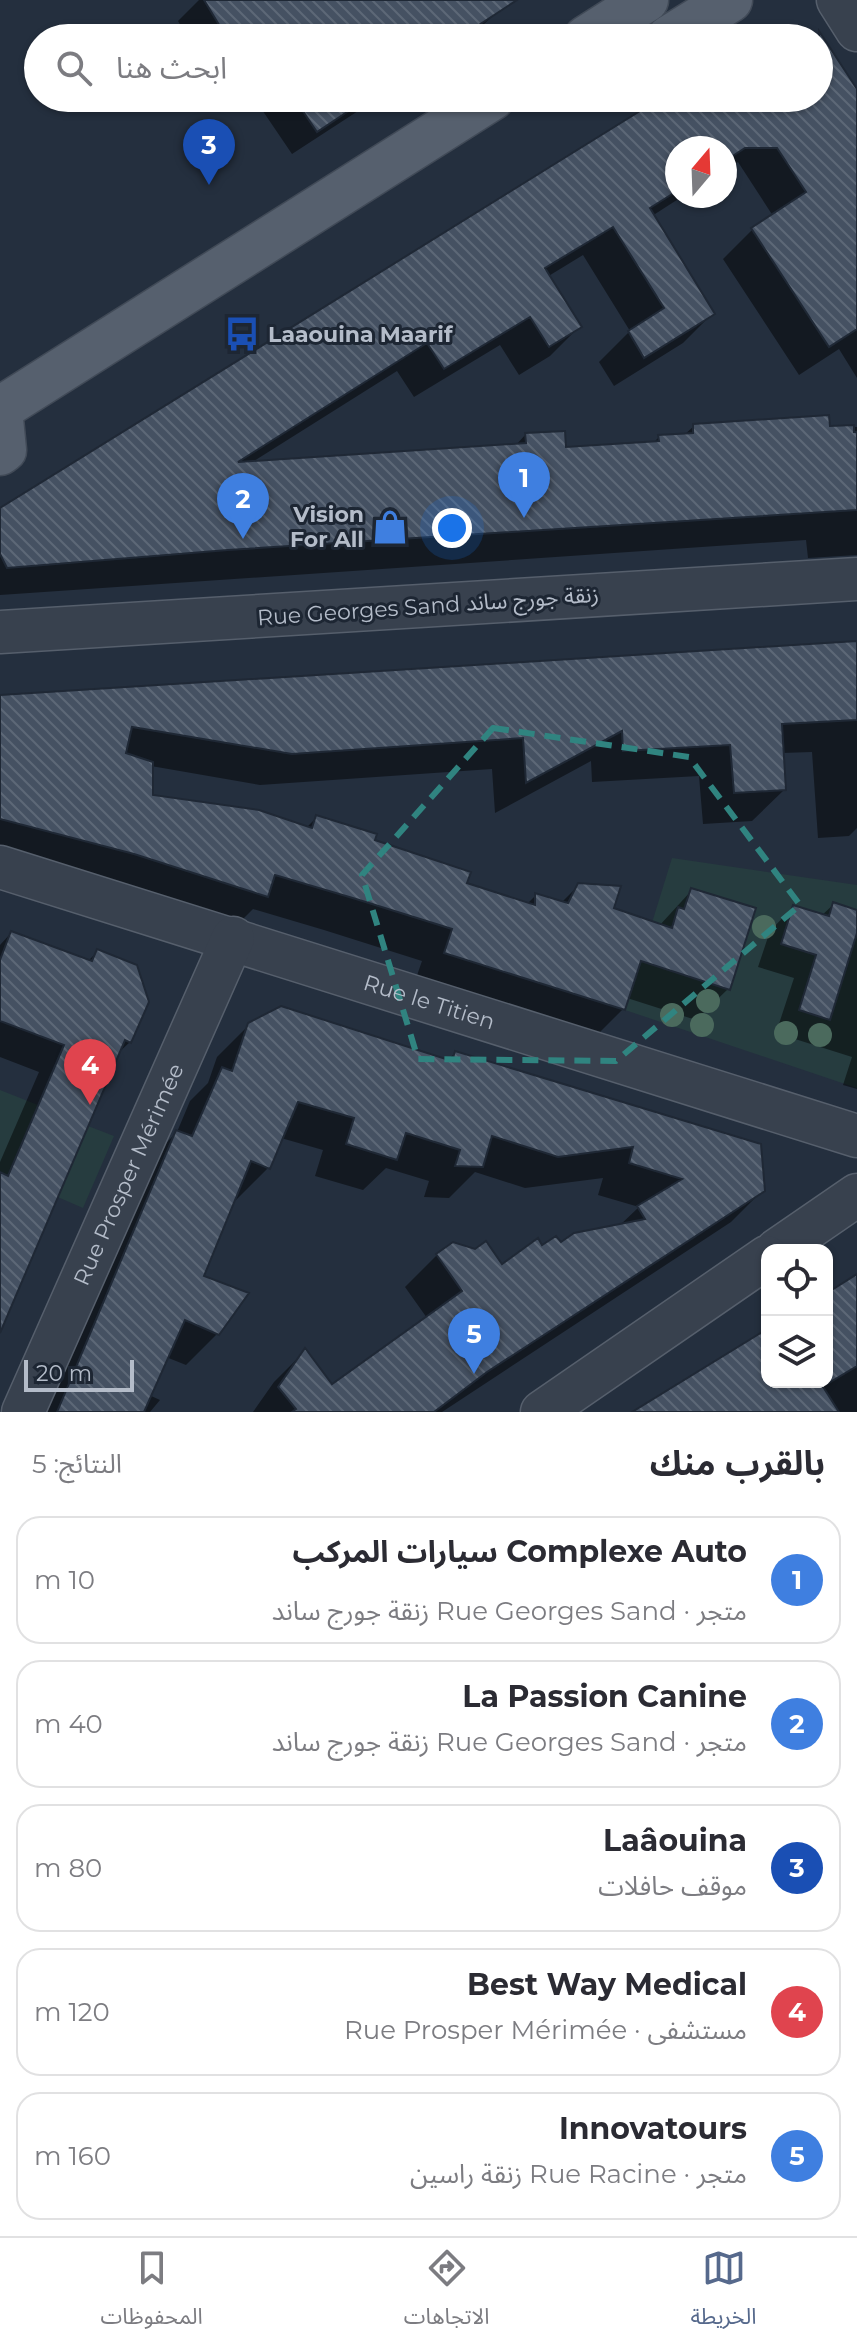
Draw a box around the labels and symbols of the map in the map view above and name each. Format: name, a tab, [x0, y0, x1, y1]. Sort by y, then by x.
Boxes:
pin: 3	[183, 119, 235, 185]
north arrow	[665, 136, 737, 208]
bus stop icon: Laaouina Maarif	[223, 315, 261, 353]
place label: Laaouina Maarif	[268, 321, 454, 348]
pin: 1	[498, 452, 550, 518]
pin: 2	[217, 473, 269, 539]
place label: Vision For All	[290, 501, 364, 553]
shop icon: Vision For All	[371, 508, 409, 546]
your location	[432, 508, 472, 548]
street label: Rue Georges Sand زنقة جورج ساند	[256, 581, 600, 634]
street label: Rue le Titien	[360, 968, 498, 1035]
pin: 4	[64, 1039, 116, 1105]
street label: Rue Prosper Mérimée	[67, 1059, 189, 1289]
pin: 5	[448, 1308, 500, 1374]
scale bar	[24, 1356, 134, 1392]

